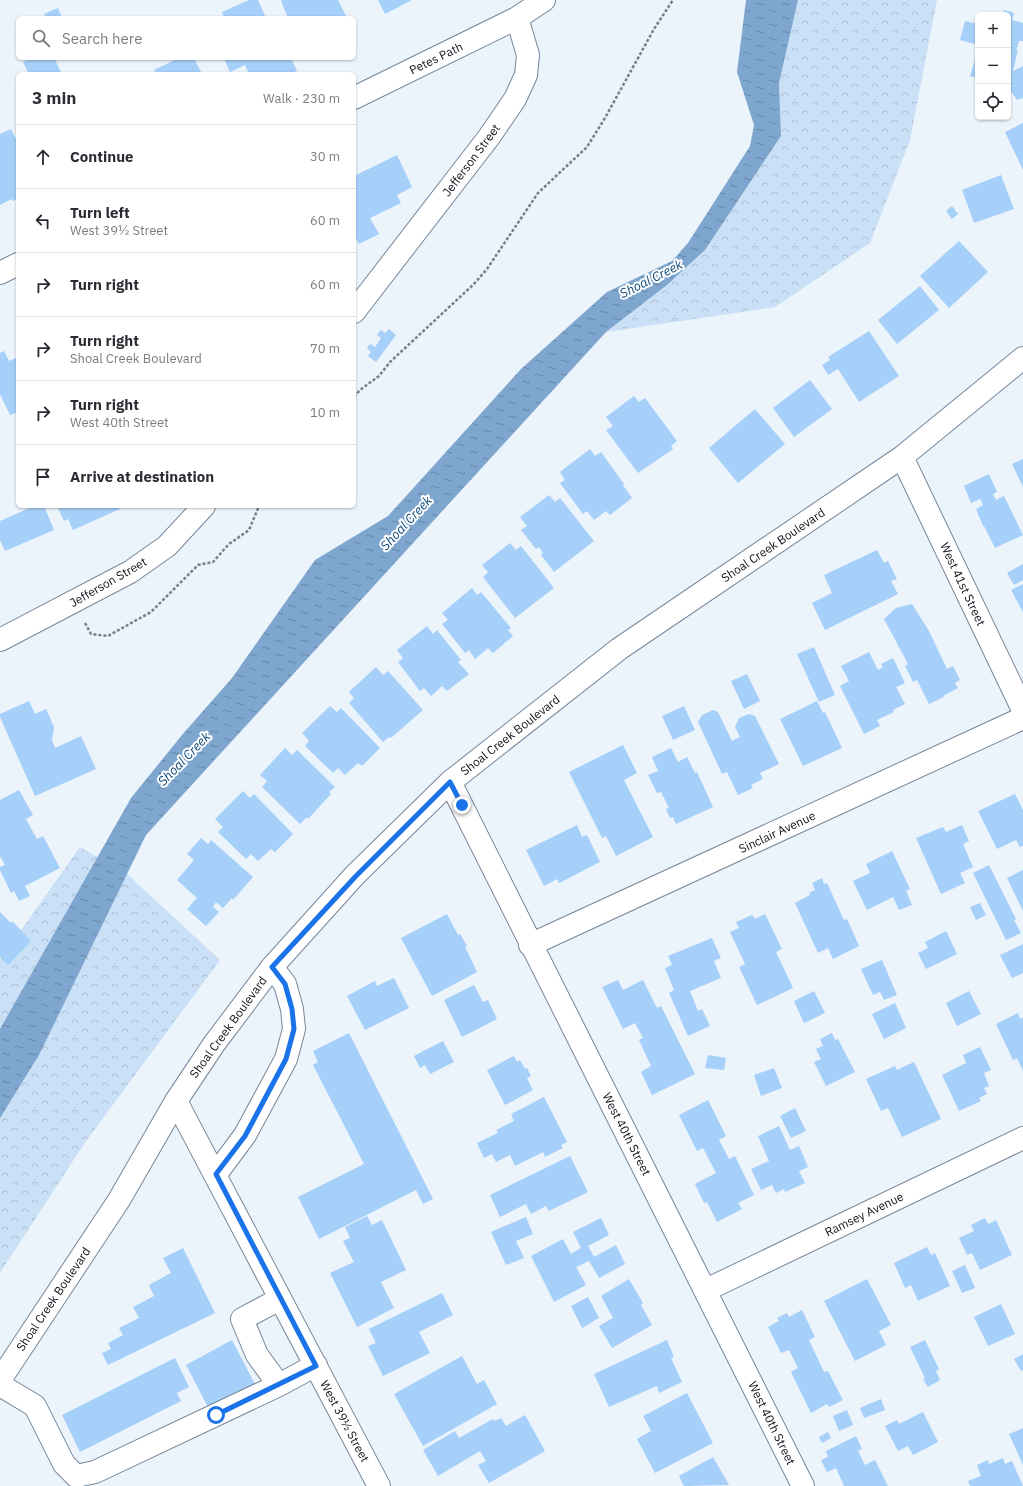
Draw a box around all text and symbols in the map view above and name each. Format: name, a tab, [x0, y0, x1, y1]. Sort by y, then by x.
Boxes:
map controls	[975, 12, 1011, 120]
button: +	[975, 12, 1011, 48]
search box	[16, 16, 356, 60]
icon: search	[30, 27, 52, 49]
text: Search here	[62, 29, 142, 48]
street label: Petes Path	[407, 39, 465, 77]
button: −	[975, 48, 1011, 84]
button: locate	[975, 84, 1011, 120]
text: 3 min	[32, 87, 76, 109]
text: Walk · 230 m	[263, 90, 340, 107]
street label: Jefferson Street	[439, 121, 503, 199]
icon: ahead	[32, 146, 54, 168]
text: Continue	[70, 147, 134, 166]
text: 30 m	[310, 148, 340, 165]
text: Turn left	[70, 203, 130, 222]
icon: left	[32, 210, 54, 232]
text: 60 m	[310, 212, 340, 229]
text: West 39½ Street	[70, 222, 168, 239]
water label: Shoal Creek	[617, 256, 686, 302]
icon: right	[32, 274, 54, 296]
text: Turn right	[70, 275, 139, 294]
text: 60 m	[310, 276, 340, 293]
text: Turn right	[70, 331, 139, 350]
icon: right	[32, 338, 54, 360]
text: 70 m	[310, 340, 340, 357]
text: Shoal Creek Boulevard	[70, 350, 202, 367]
text: Turn right	[70, 395, 139, 414]
icon: right	[32, 402, 54, 424]
text: 10 m	[310, 404, 340, 421]
text: West 40th Street	[70, 414, 169, 431]
icon: arrive	[32, 466, 54, 488]
text: Arrive at destination	[70, 467, 214, 486]
water label: Shoal Creek	[376, 492, 436, 554]
street label: Shoal Creek Boulevard	[718, 505, 828, 585]
street label: West 41st Street	[937, 540, 989, 628]
street label: Jefferson Street	[67, 554, 149, 610]
street label: Shoal Creek Boulevard	[457, 692, 563, 778]
water label: Shoal Creek	[154, 728, 214, 790]
route end	[453, 796, 471, 814]
street label: Sinclair Avenue	[736, 808, 818, 856]
street label: Shoal Creek Boulevard	[186, 973, 270, 1081]
street label: West 40th Street	[600, 1090, 654, 1178]
street label: Ramsey Avenue	[822, 1188, 906, 1240]
street label: Shoal Creek Boulevard	[13, 1244, 93, 1354]
street label: West 39½ Street	[317, 1378, 373, 1464]
street label: West 40th Street	[745, 1379, 799, 1467]
route start	[207, 1406, 225, 1424]

